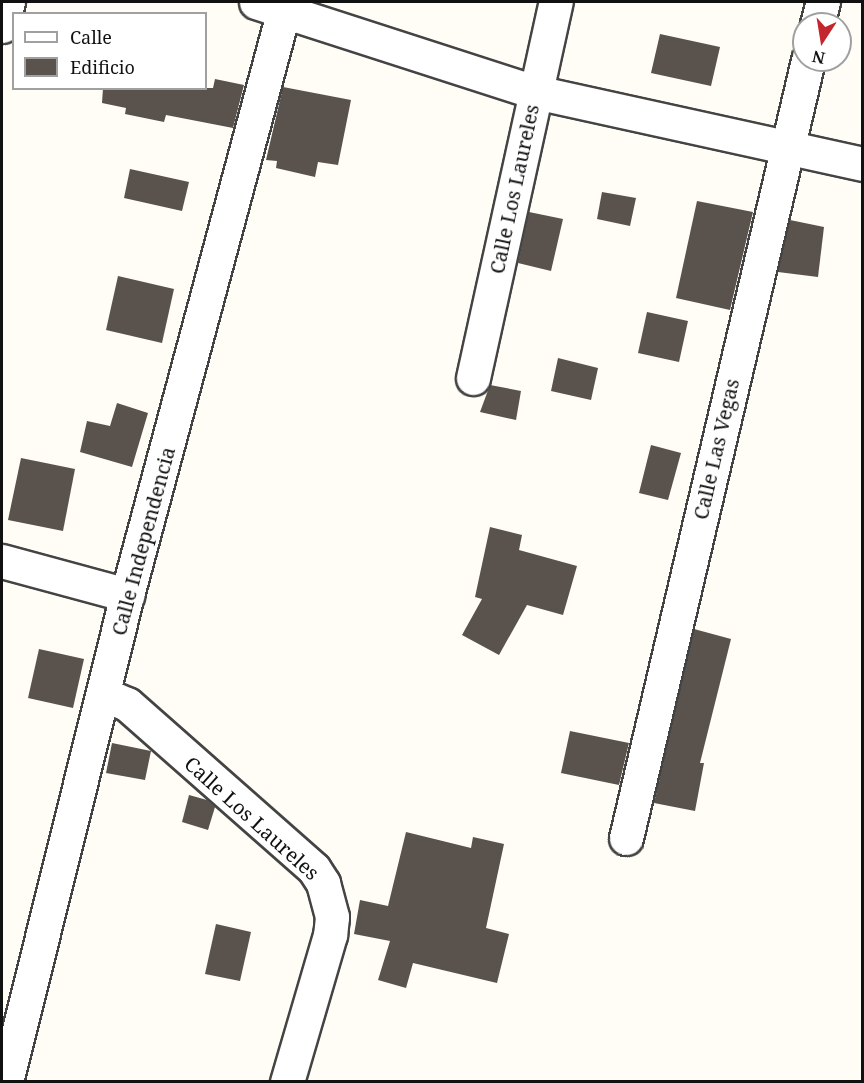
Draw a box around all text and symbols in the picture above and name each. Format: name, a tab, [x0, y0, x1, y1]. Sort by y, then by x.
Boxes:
legend	[12, 12, 207, 90]
north arrow	[792, 12, 852, 72]
text: Calle	[70, 25, 112, 49]
text: N	[810, 46, 827, 70]
text: Edificio	[70, 55, 135, 79]
street label: Calle Los Laureles	[484, 102, 544, 276]
street label: Calle Las Vegas	[688, 376, 744, 522]
street label: Calle Independencia	[106, 444, 180, 638]
street label: Calle Los Laureles	[180, 751, 324, 885]

